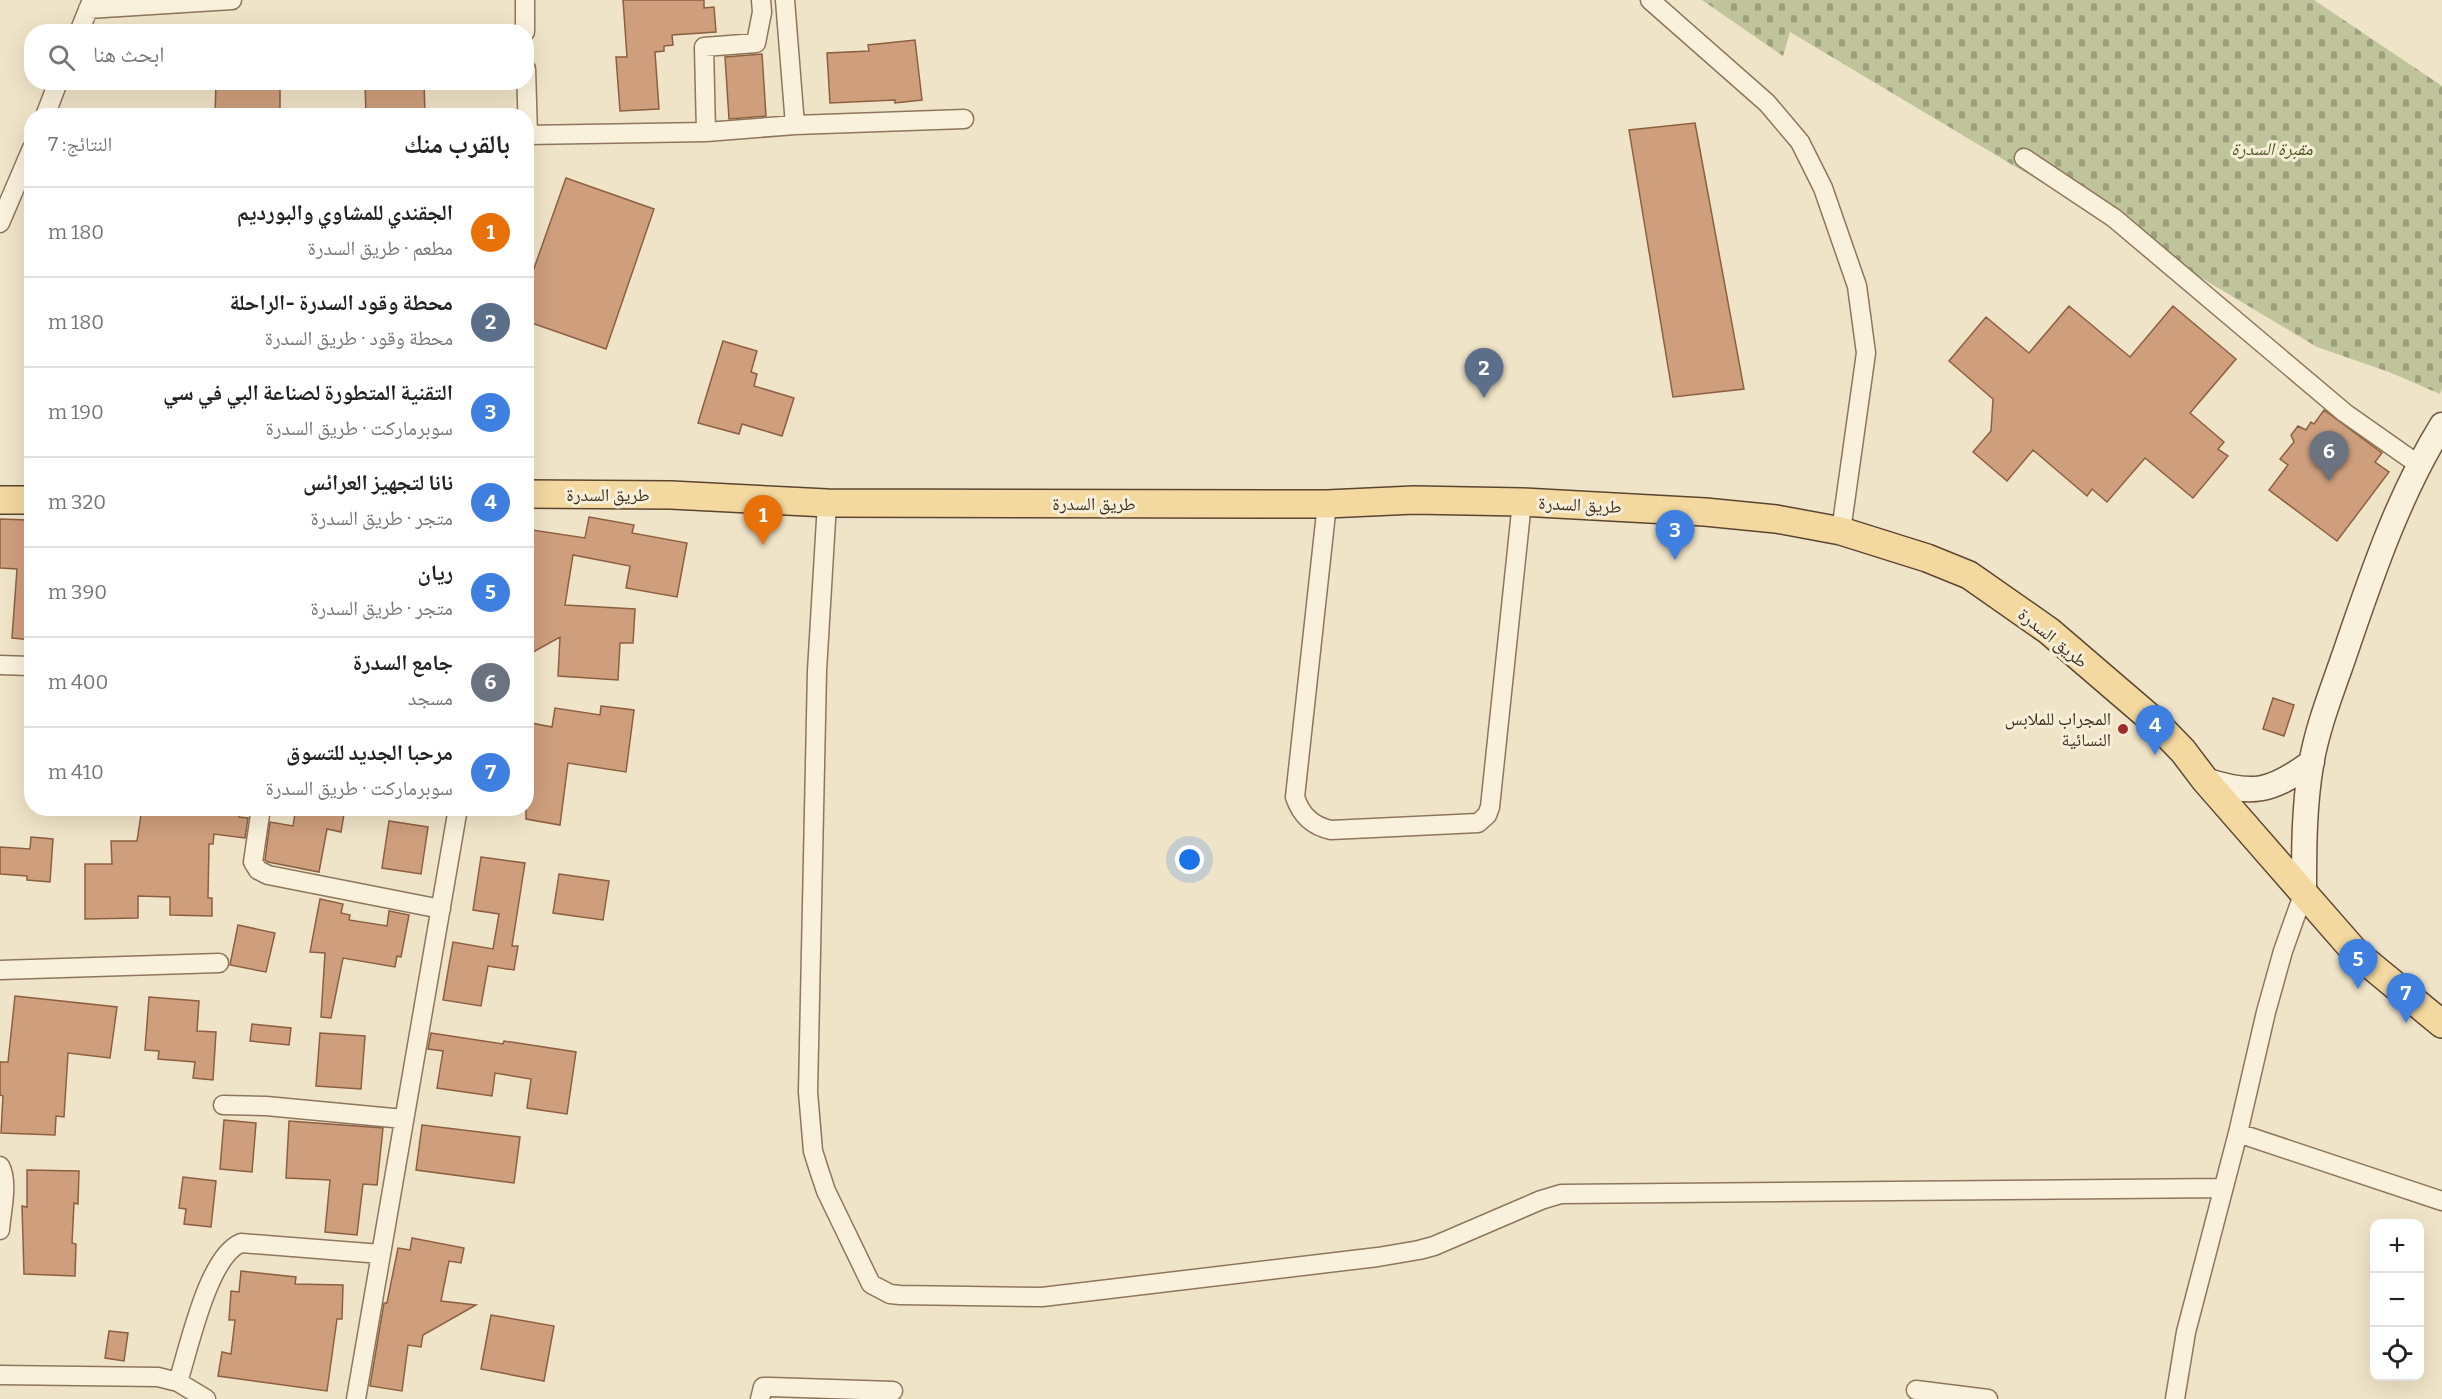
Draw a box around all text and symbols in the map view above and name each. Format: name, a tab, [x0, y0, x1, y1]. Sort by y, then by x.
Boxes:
search box	[24, 24, 534, 90]
icon: search	[45, 41, 78, 74]
text: ابحث هنا	[93, 41, 164, 68]
text: بالقرب منك	[404, 129, 510, 160]
text: النتائج: 7	[48, 132, 112, 156]
park label: مقبرة السدرة	[2231, 138, 2313, 160]
text: الجقندي للمشاوي والبورديم	[237, 199, 453, 226]
text: 180 m	[48, 220, 104, 244]
text: 1	[486, 220, 495, 244]
text: مطعم · طريق السدرة	[308, 236, 453, 260]
text: محطة وقود السدرة -الراحلة	[229, 289, 453, 316]
text: 180 m	[48, 310, 104, 334]
text: 2	[485, 310, 496, 334]
text: محطة وقود · طريق السدرة	[265, 326, 453, 350]
pin: 2	[1464, 348, 1504, 398]
text: التقنية المتطورة لصناعة البي في سي	[163, 379, 453, 406]
text: 190 m	[48, 400, 104, 424]
text: 3	[485, 400, 496, 424]
text: سوبرماركت · طريق السدرة	[266, 416, 453, 440]
pin: 6	[2310, 432, 2348, 481]
text: نانا لتجهيز العرائس	[303, 469, 453, 496]
street label: طريق السدرة	[566, 484, 650, 506]
text: 320 m	[48, 490, 106, 514]
text: 4	[484, 490, 497, 514]
street label: طريق السدرة	[1538, 492, 1622, 518]
street label: طريق السدرة	[1052, 493, 1136, 515]
pin: 1	[744, 496, 783, 545]
text: متجر · طريق السدرة	[310, 506, 453, 530]
pin: 3	[1656, 510, 1694, 560]
text: ريان	[418, 559, 453, 586]
text: 390 m	[48, 580, 107, 604]
text: 5	[485, 580, 496, 604]
text: متجر · طريق السدرة	[310, 596, 453, 620]
street label: طريق السدرة	[2014, 603, 2092, 673]
text: جامع السدرة	[353, 649, 453, 676]
text: 400 m	[48, 670, 108, 694]
text: 6	[485, 670, 496, 694]
text: مسجد	[408, 686, 453, 710]
pin: 4	[2136, 706, 2174, 755]
place label: المجراب للملابس النسائية	[2005, 708, 2111, 751]
marker: المجراب للملابس النسائية	[2116, 722, 2130, 736]
text: مرحبا الجديد للتسوق	[286, 739, 453, 766]
text: 410 m	[48, 760, 104, 784]
text: 7	[485, 760, 496, 784]
text: سوبرماركت · طريق السدرة	[266, 776, 453, 800]
your location	[1175, 845, 1204, 874]
pin: 5	[2338, 940, 2378, 989]
pin: 7	[2386, 974, 2426, 1023]
map controls	[2370, 1219, 2424, 1381]
button: +	[2370, 1219, 2424, 1273]
button: −	[2370, 1273, 2424, 1327]
button: locate	[2370, 1327, 2424, 1381]

